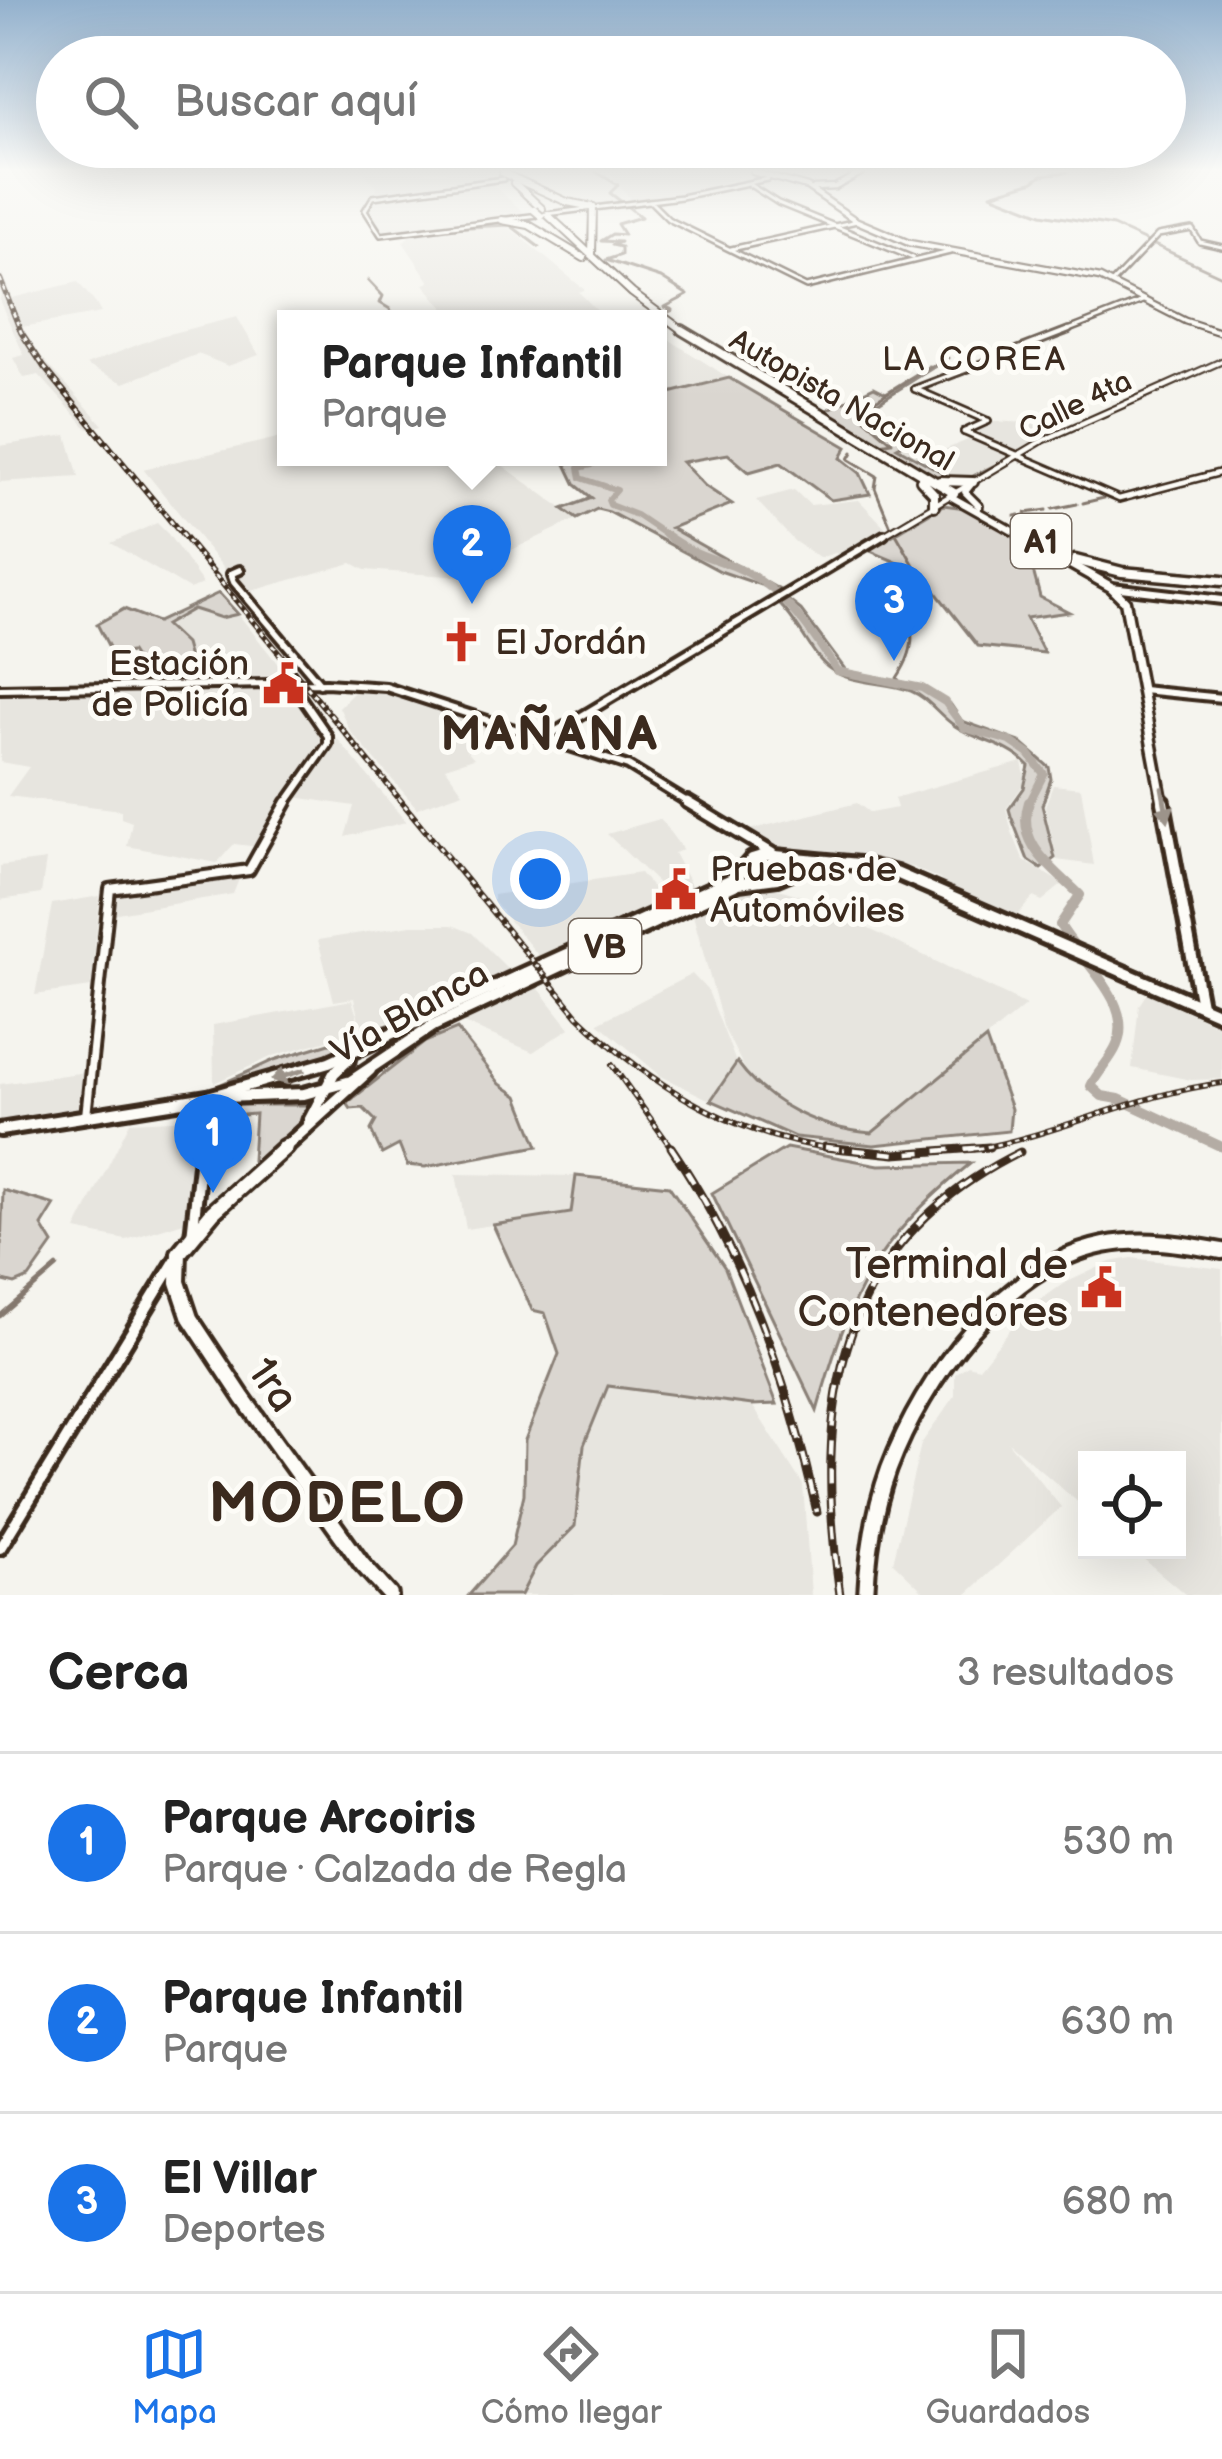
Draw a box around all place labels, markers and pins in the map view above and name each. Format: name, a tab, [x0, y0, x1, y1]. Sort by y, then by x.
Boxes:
pin: 2	[433, 505, 511, 604]
pin: 3	[855, 562, 933, 661]
church icon: El Jordán	[438, 618, 484, 664]
place label: El Jordán	[495, 622, 647, 665]
place label: Estación de Policía	[91, 643, 249, 727]
public building icon: Estación de Policía	[260, 660, 306, 706]
place label: Pruebas de Automóviles	[710, 849, 905, 933]
public building icon: Pruebas de Automóviles	[653, 866, 699, 912]
pin: 1	[174, 1094, 252, 1193]
place label: Terminal de Contenedores	[798, 1240, 1068, 1339]
public building icon: Terminal de Contenedores	[1079, 1264, 1125, 1310]

